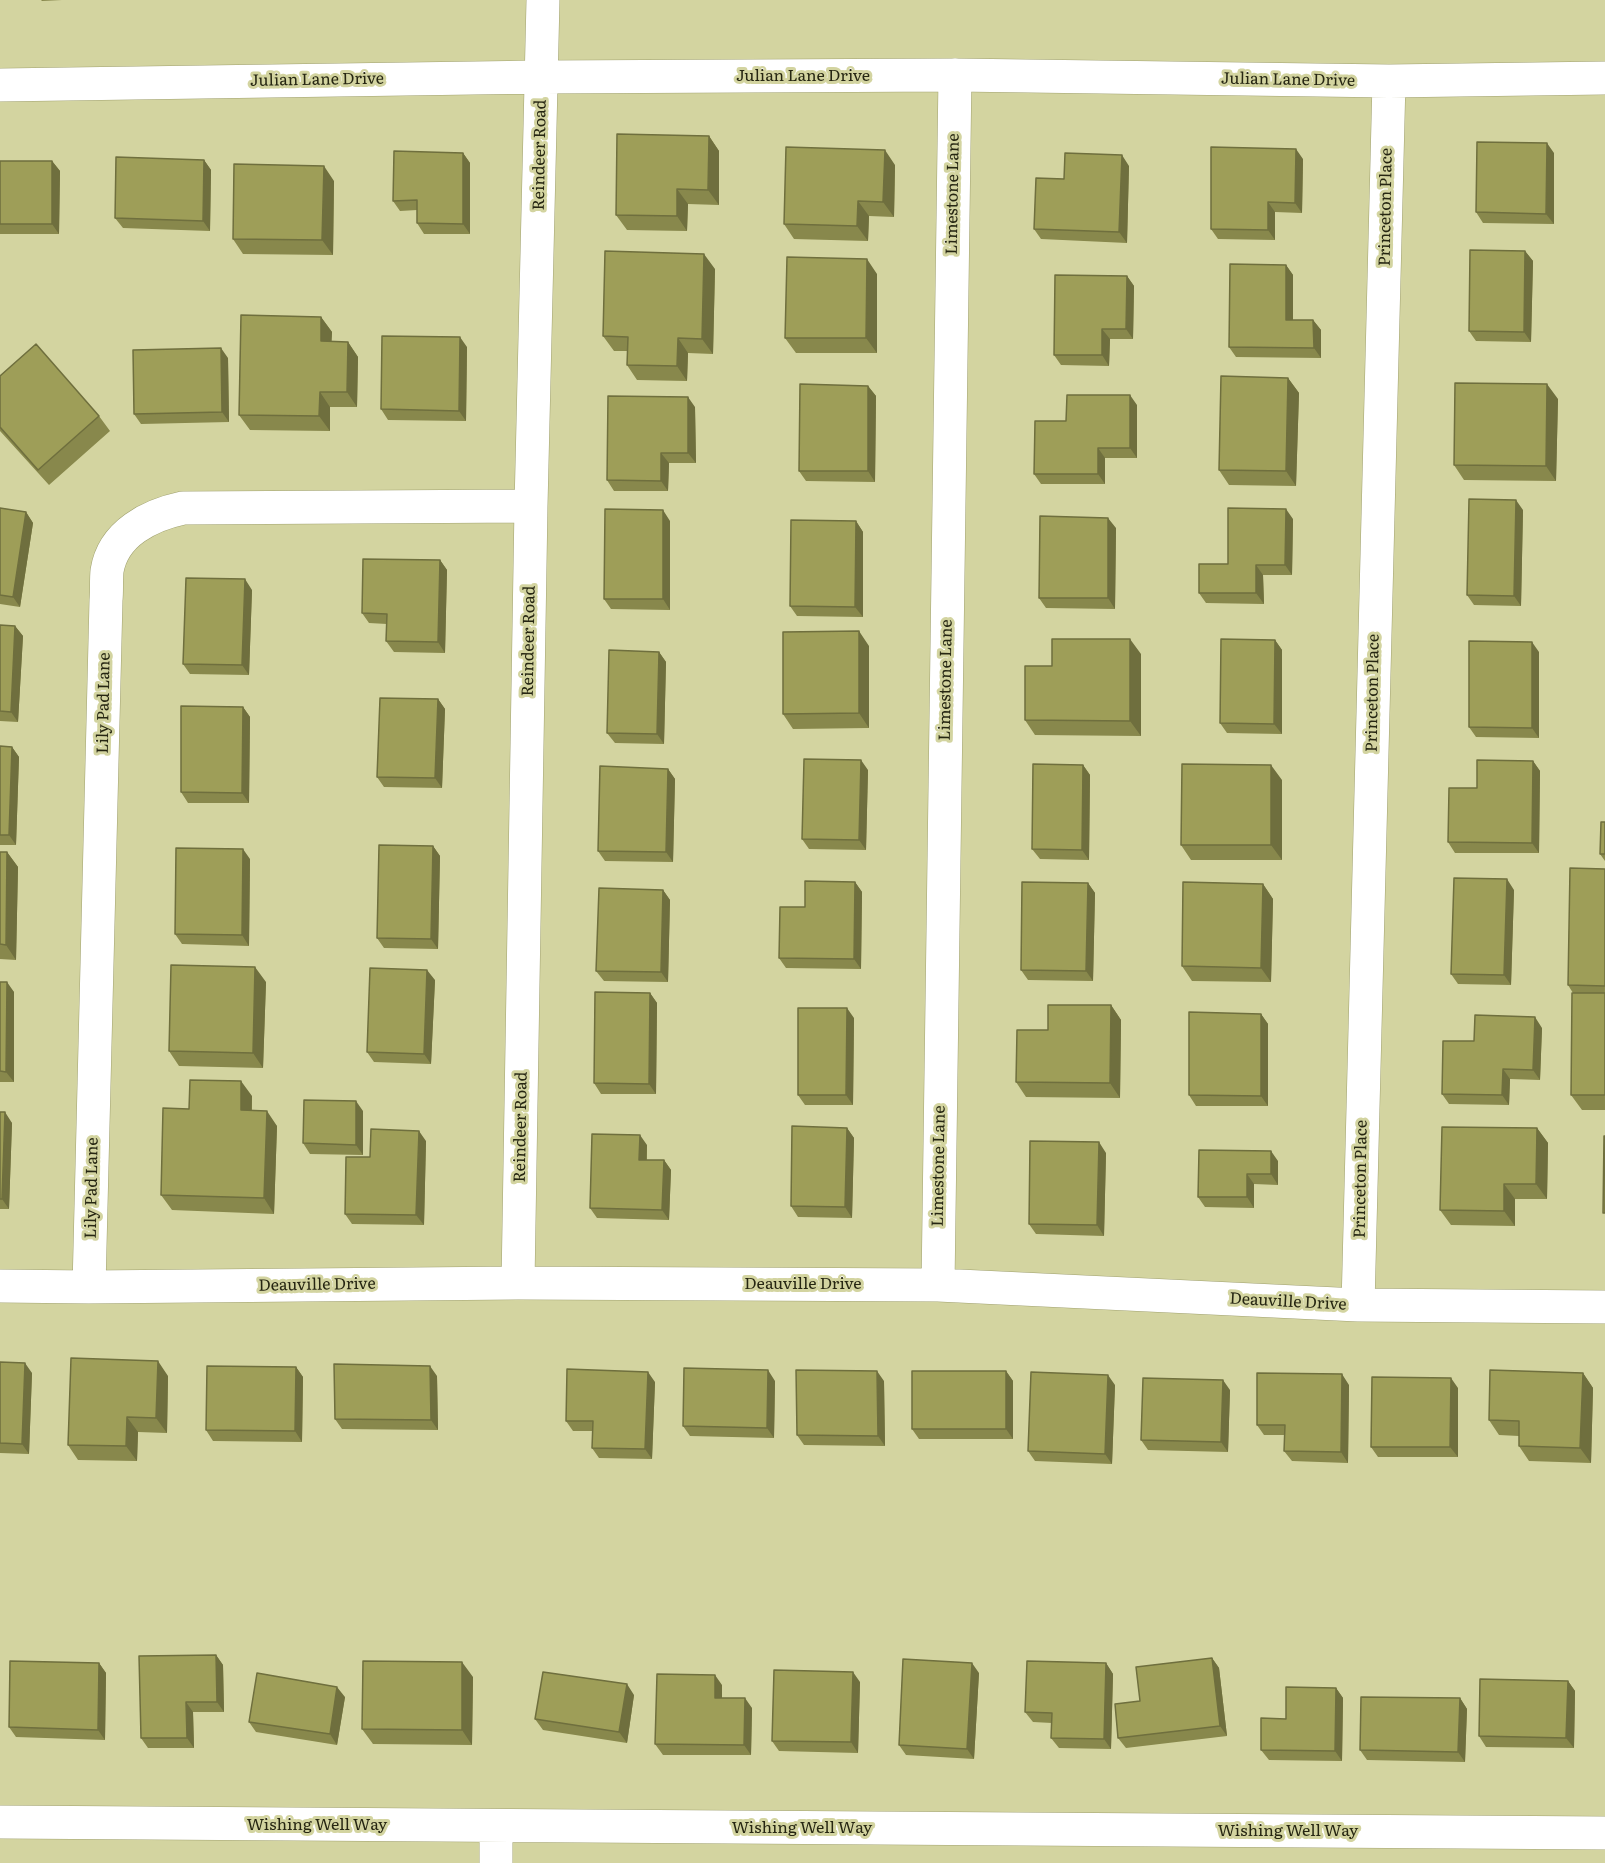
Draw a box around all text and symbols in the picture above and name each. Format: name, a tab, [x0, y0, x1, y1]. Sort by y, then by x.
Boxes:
street label: Julian Lane Drive	[736, 66, 870, 86]
street label: Julian Lane Drive	[250, 69, 384, 91]
street label: Julian Lane Drive	[1221, 69, 1355, 91]
street label: Reindeer Road	[529, 99, 551, 211]
street label: Limestone Lane	[942, 133, 964, 255]
street label: Princeton Place	[1375, 148, 1397, 266]
street label: Reindeer Road	[518, 585, 540, 697]
street label: Limestone Lane	[935, 619, 957, 741]
street label: Princeton Place	[1362, 634, 1384, 752]
street label: Lily Pad Lane	[94, 652, 114, 754]
street label: Reindeer Road	[510, 1071, 532, 1183]
street label: Limestone Lane	[928, 1105, 950, 1227]
street label: Princeton Place	[1350, 1120, 1372, 1238]
street label: Lily Pad Lane	[82, 1137, 102, 1239]
street label: Deauville Drive	[258, 1274, 376, 1296]
street label: Deauville Drive	[744, 1274, 862, 1294]
street label: Deauville Drive	[1229, 1289, 1347, 1315]
street label: Wishing Well Way	[247, 1815, 387, 1835]
street label: Wishing Well Way	[732, 1818, 872, 1838]
street label: Wishing Well Way	[1218, 1821, 1358, 1841]

